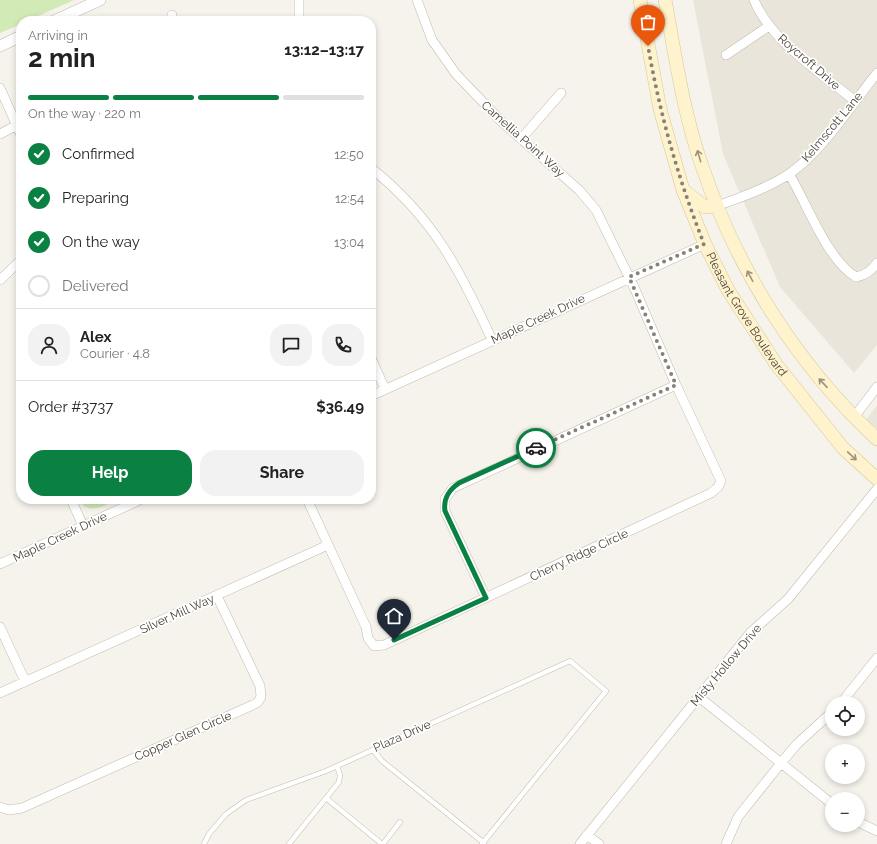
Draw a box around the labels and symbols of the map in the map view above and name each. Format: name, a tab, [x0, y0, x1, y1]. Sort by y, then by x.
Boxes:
pin	[631, 5, 665, 46]
street label: Roycroft Drive	[775, 31, 843, 93]
street label: Kelmscott Lane	[799, 89, 865, 165]
street label: Camellia Point Way	[479, 98, 568, 180]
one-way arrow	[695, 150, 702, 163]
street label: Pleasant Grove Boulevard	[703, 250, 790, 379]
one-way arrow	[746, 270, 753, 282]
street label: Maple Creek Drive	[489, 291, 587, 347]
one-way arrow	[818, 378, 828, 388]
courier	[516, 428, 556, 468]
one-way arrow	[847, 451, 857, 461]
street label: Maple Creek Drive	[11, 509, 109, 565]
street label: Cherry Ridge Circle	[528, 526, 630, 584]
street label: Silver Mill Way	[138, 591, 217, 637]
pin	[377, 599, 411, 640]
street label: Misty Hollow Drive	[688, 621, 764, 709]
street label: Copper Glen Circle	[132, 708, 234, 764]
street label: Plaza Drive	[371, 717, 433, 755]

